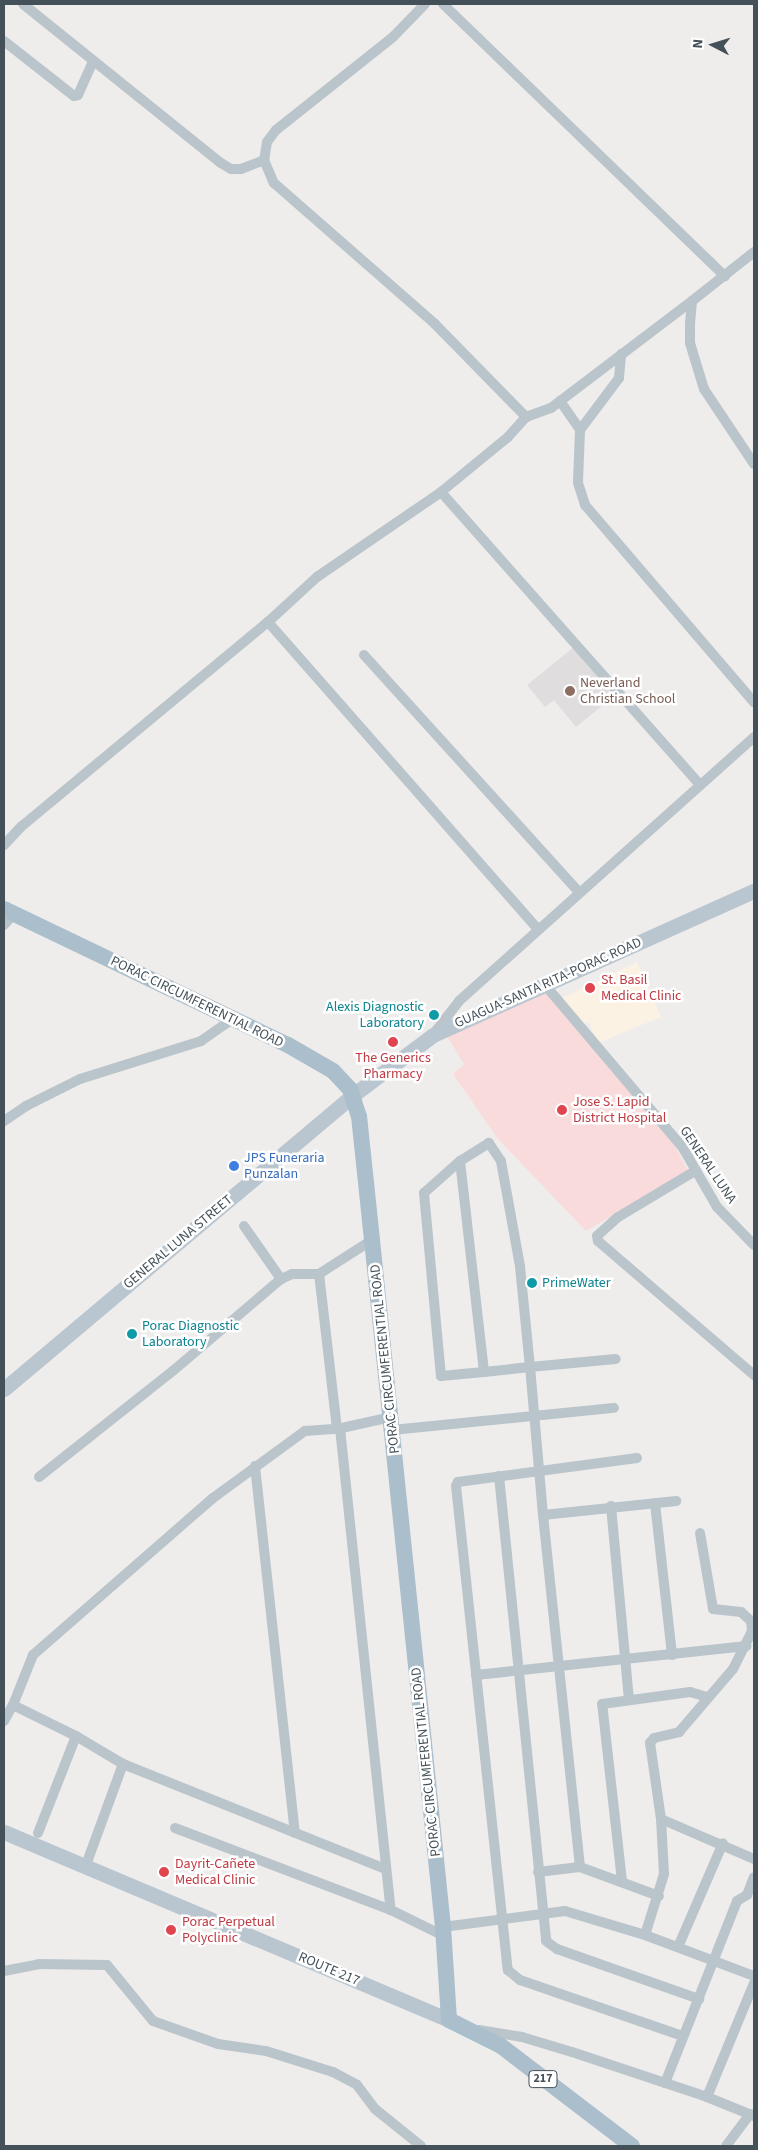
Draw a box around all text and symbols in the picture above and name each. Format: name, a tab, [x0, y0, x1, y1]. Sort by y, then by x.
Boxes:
north arrow	[688, 20, 738, 70]
text: N	[688, 38, 708, 49]
place label: Neverland Christian School	[580, 675, 675, 708]
marker: Neverland Christian School	[564, 685, 576, 697]
street label: GUAGUA-SANTA RITA-PORAC ROAD	[452, 934, 644, 1032]
street label: PORAC CIRCUMFERENTIAL ROAD	[108, 953, 286, 1051]
place label: St. Basil Medical Clinic	[601, 972, 681, 1004]
marker: St. Basil Medical Clinic	[583, 981, 597, 995]
place label: Alexis Diagnostic Laboratory	[326, 999, 424, 1032]
marker: Alexis Diagnostic Laboratory	[428, 1009, 440, 1021]
marker: The Generics Pharmacy	[387, 1036, 399, 1048]
place label: The Generics Pharmacy	[355, 1050, 431, 1082]
place label: Jose S. Lapid District Hospital	[573, 1094, 666, 1126]
marker: Jose S. Lapid District Hospital	[555, 1103, 569, 1117]
street label: GENERAL LUNA	[676, 1123, 740, 1207]
place label: JPS Funeraria Punzalan	[244, 1150, 325, 1182]
marker: JPS Funeraria Punzalan	[228, 1160, 240, 1172]
street label: GENERAL LUNA STREET	[120, 1191, 236, 1293]
street label: PORAC CIRCUMFERENTIAL ROAD	[367, 1263, 403, 1455]
place label: PrimeWater	[542, 1275, 611, 1291]
marker: PrimeWater	[526, 1277, 538, 1289]
place label: Porac Diagnostic Laboratory	[142, 1318, 239, 1350]
marker: Porac Diagnostic Laboratory	[126, 1328, 138, 1340]
street label: PORAC CIRCUMFERENTIAL ROAD	[408, 1666, 444, 1858]
place label: Dayrit-Cañete Medical Clinic	[175, 1856, 255, 1888]
marker: Dayrit-Cañete Medical Clinic	[157, 1865, 171, 1879]
place label: Porac Perpetual Polyclinic	[182, 1914, 275, 1946]
marker: Porac Perpetual Polyclinic	[164, 1923, 178, 1937]
street label: ROUTE 217	[296, 1949, 362, 1989]
road number: 217	[528, 2070, 558, 2088]

